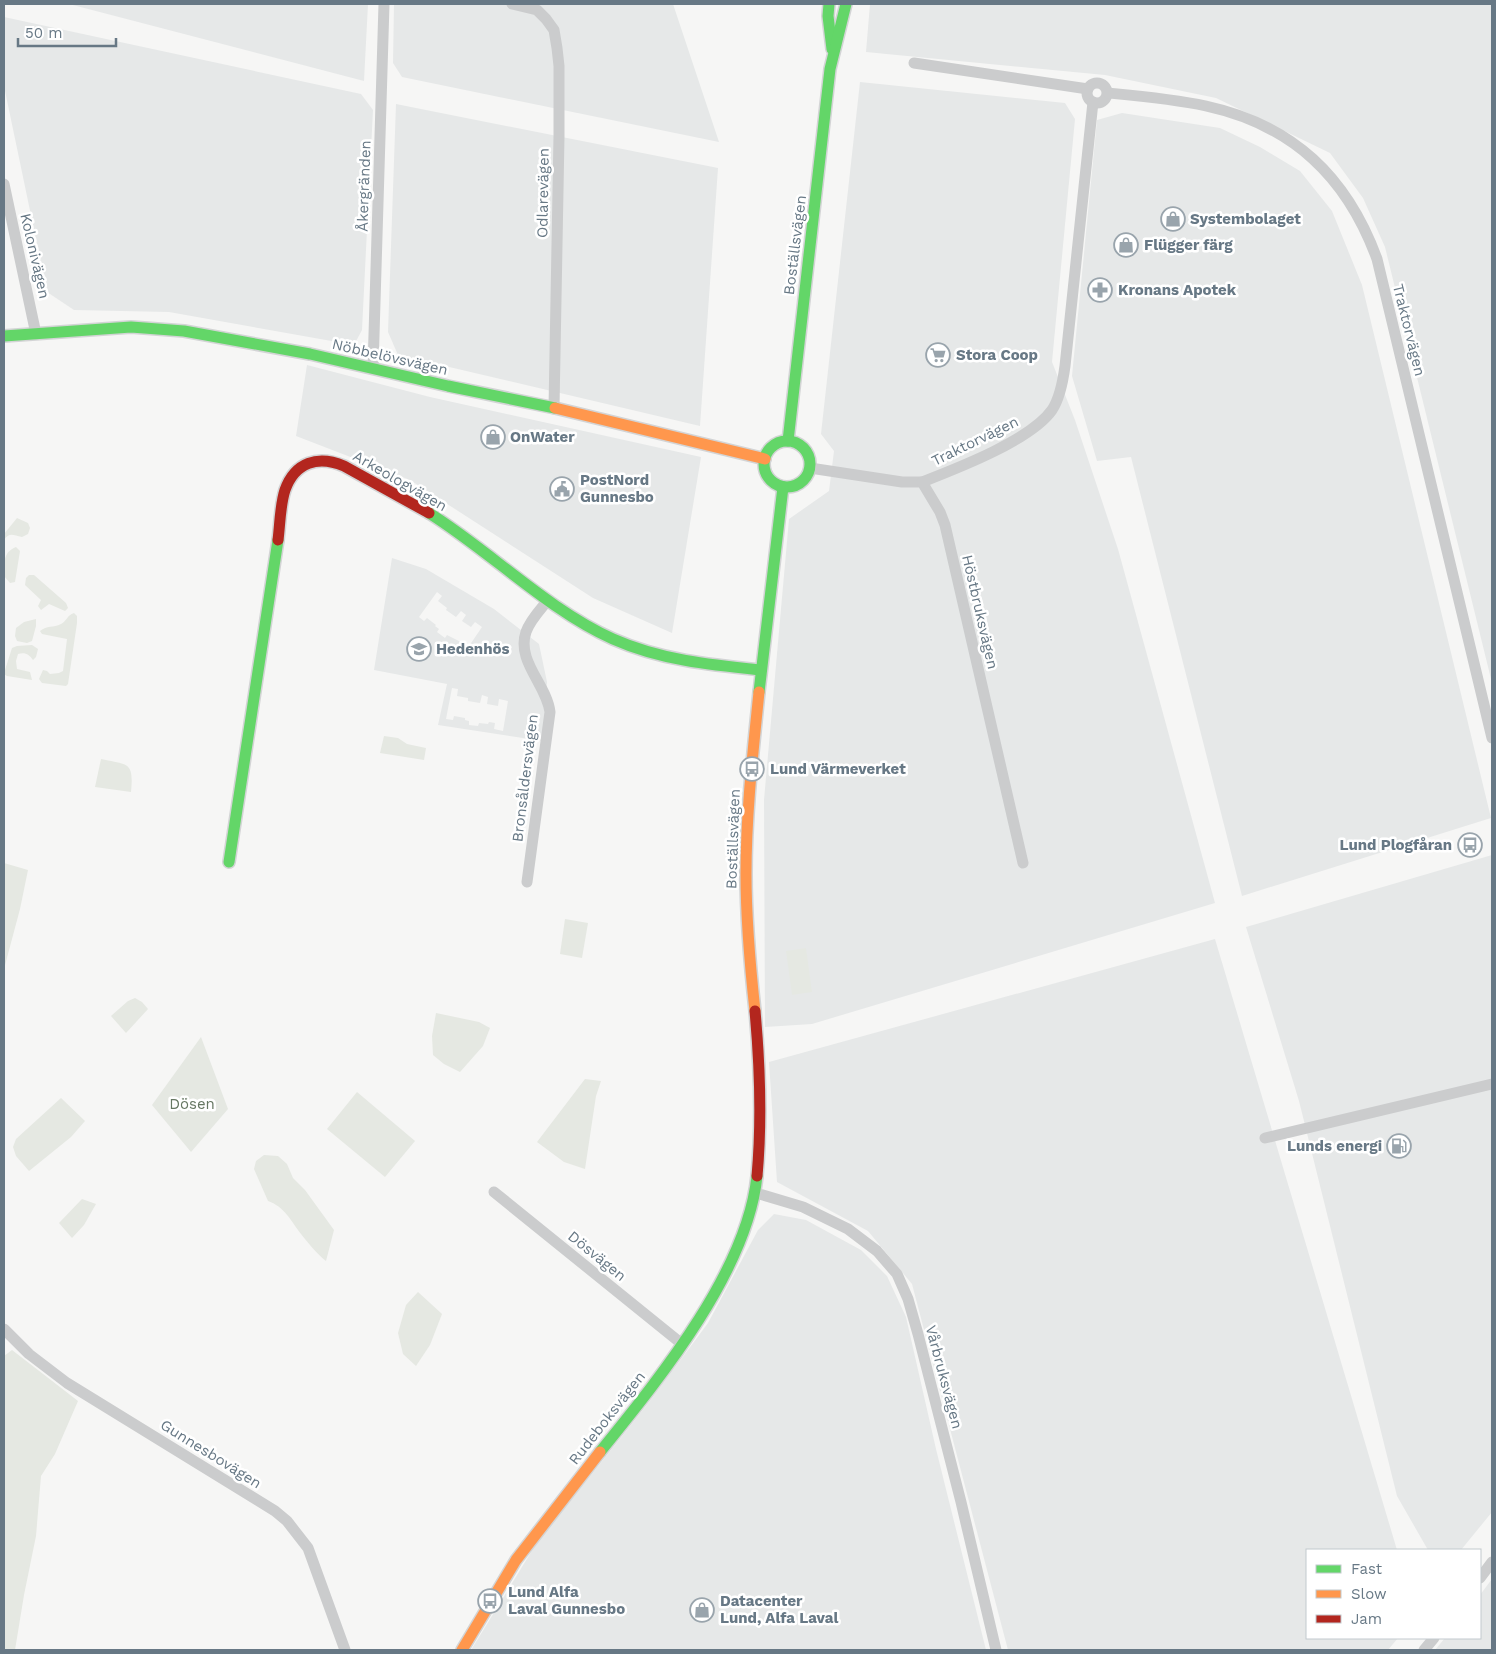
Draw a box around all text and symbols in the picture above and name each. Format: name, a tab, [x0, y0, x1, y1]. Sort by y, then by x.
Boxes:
scale bar	[18, 15, 115, 47]
text: 50 m	[25, 24, 62, 42]
street label: Åkergränden	[353, 140, 375, 232]
street label: Odlarevägen	[533, 148, 553, 238]
street label: Boställsvägen	[780, 194, 810, 296]
shop icon: Systembolaget	[1160, 206, 1186, 232]
place label: Systembolaget	[1190, 210, 1301, 228]
street label: Kolonivägen	[16, 212, 54, 300]
shop icon: Flügger färg	[1113, 232, 1139, 258]
place label: Flügger färg	[1144, 236, 1233, 254]
pharmacy icon: Kronans Apotek	[1087, 277, 1113, 303]
place label: Kronans Apotek	[1118, 281, 1237, 299]
street label: Traktorvägen	[1389, 282, 1429, 378]
street label: Nöbbelövsvägen	[330, 335, 450, 379]
supermarket icon: Stora Coop	[925, 342, 951, 368]
place label: Stora Coop	[956, 346, 1038, 364]
street label: Traktorvägen	[929, 412, 1021, 470]
shop icon: OnWater	[480, 424, 506, 450]
place label: OnWater	[510, 428, 575, 446]
street label: Arkeologvägen	[350, 447, 450, 515]
place label: PostNord Gunnesbo	[580, 471, 654, 506]
public building icon: PostNord Gunnesbo	[549, 476, 575, 502]
street label: Höstbruksvägen	[958, 553, 1002, 671]
school or university icon: Hedenhös	[406, 636, 432, 662]
place label: Hedenhös	[436, 640, 509, 658]
street label: Bronsåldersvägen	[508, 713, 542, 843]
bus stop icon: Lund Värmeverket	[739, 756, 765, 782]
place label: Lund Värmeverket	[770, 760, 906, 778]
street label: Boställsvägen	[722, 789, 744, 889]
bus stop icon: Lund Plogfåran	[1457, 832, 1483, 858]
place label: Lund Plogfåran	[1339, 836, 1452, 854]
park label: Dösen	[169, 1095, 215, 1113]
fuel station icon: Lunds energi	[1386, 1133, 1412, 1159]
place label: Lunds energi	[1287, 1137, 1382, 1155]
street label: Dösvägen	[564, 1227, 630, 1285]
street label: Vårbruksvägen	[922, 1323, 966, 1431]
street label: Rudeboksvägen	[565, 1368, 649, 1468]
street label: Gunnesbovägen	[157, 1416, 265, 1492]
legend	[1306, 1549, 1481, 1639]
text: Fast	[1351, 1560, 1383, 1578]
place label: Lund Alfa Laval Gunnesbo	[508, 1583, 625, 1618]
text: Slow	[1351, 1585, 1387, 1603]
bus stop icon: Lund Alfa Laval Gunnesbo	[477, 1588, 503, 1614]
place label: Datacenter Lund, Alfa Laval	[720, 1592, 839, 1627]
shop icon: Datacenter Lund, Alfa Laval	[689, 1597, 715, 1623]
text: Jam	[1351, 1610, 1382, 1628]

